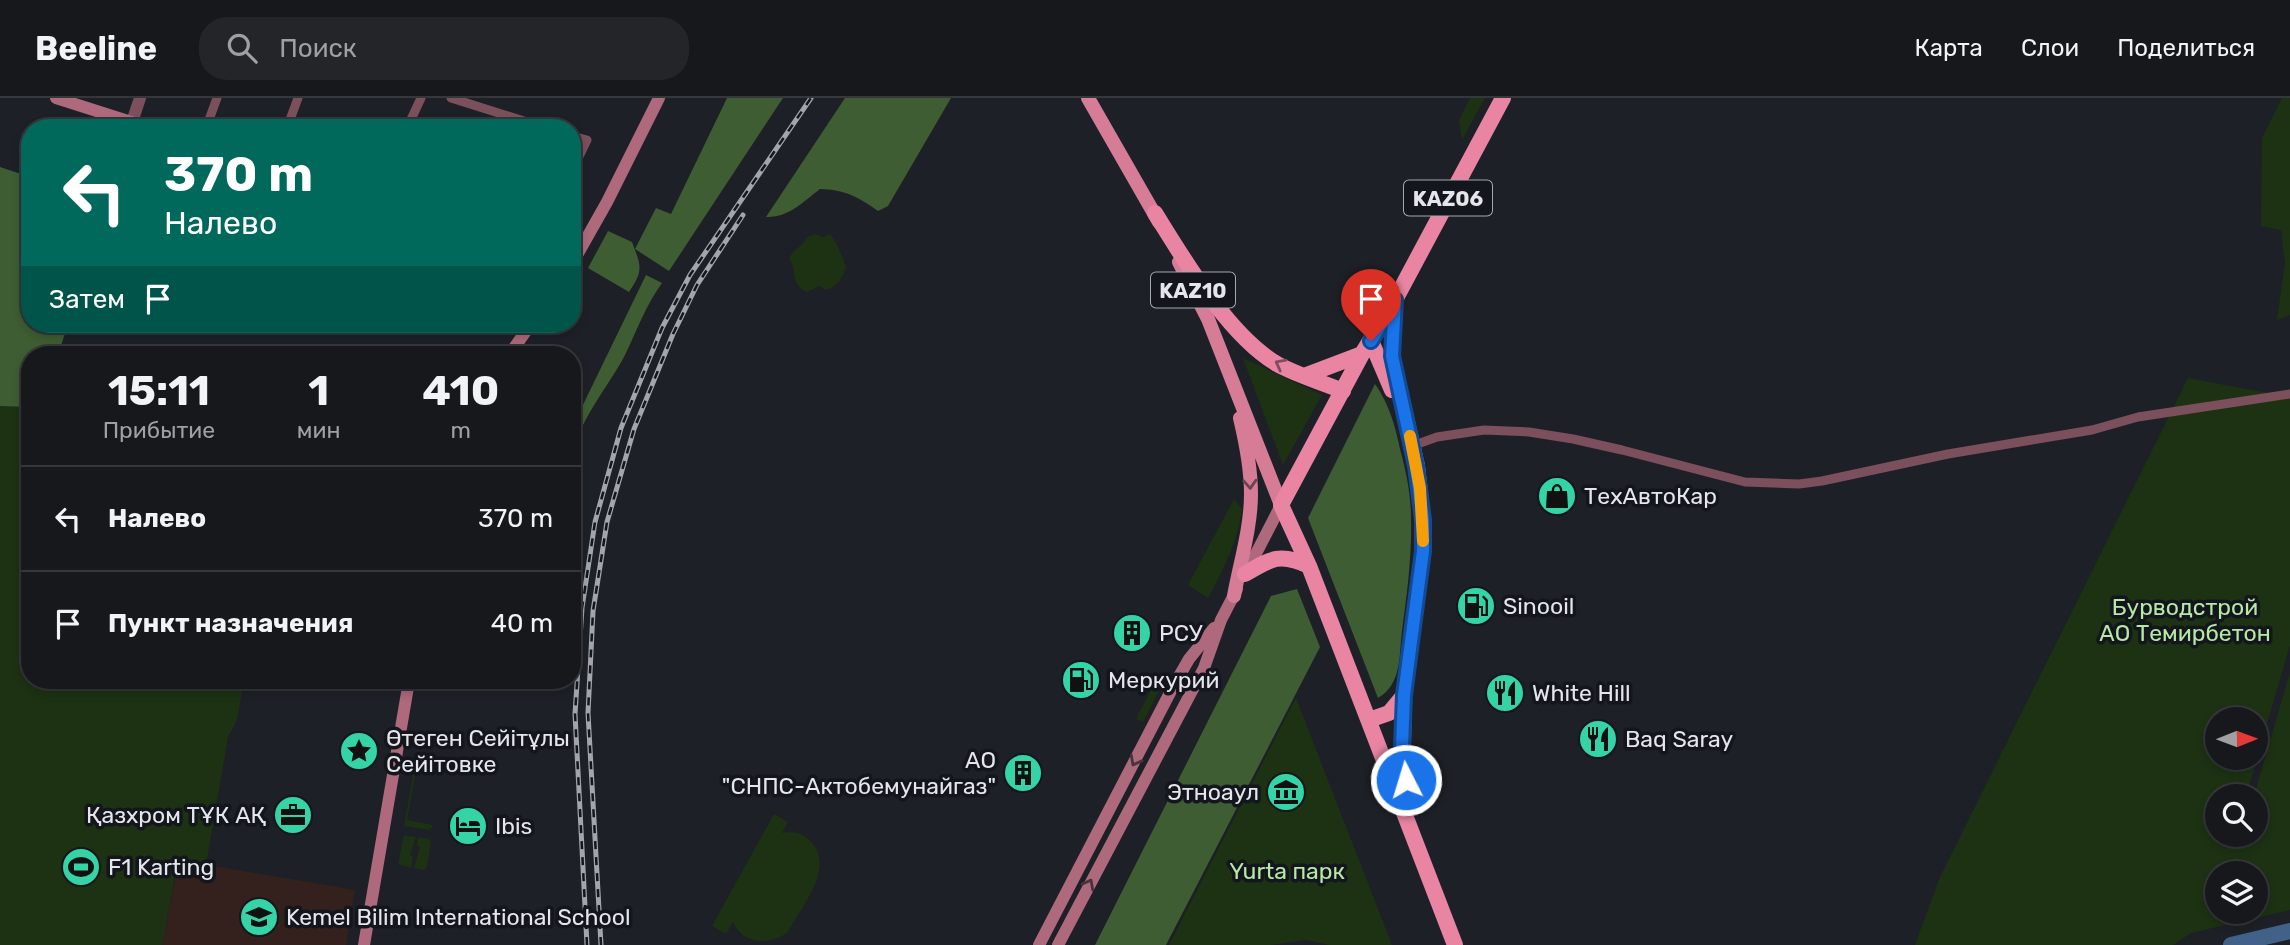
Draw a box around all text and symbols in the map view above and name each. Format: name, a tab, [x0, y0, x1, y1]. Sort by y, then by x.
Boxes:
search box	[199, 17, 689, 80]
text: Beeline	[35, 29, 157, 68]
icon: search	[223, 29, 261, 67]
text: Поиск	[279, 33, 357, 64]
text: Карта	[1914, 34, 1983, 62]
text: Слои	[2021, 34, 2079, 62]
text: Поделиться	[2117, 34, 2255, 62]
text: 370 m	[164, 145, 313, 203]
icon: left	[49, 147, 140, 238]
road number: KАZ06	[1404, 180, 1492, 216]
text: Налево	[164, 204, 277, 242]
pin	[1341, 269, 1401, 341]
road number: KAZ10	[1151, 272, 1235, 308]
icon: arrive	[139, 280, 177, 318]
icon: arrive	[1352, 280, 1390, 318]
text: Затем	[49, 284, 125, 315]
one-way arrow	[1275, 359, 1288, 372]
text: 15:11	[108, 366, 210, 416]
text: 1	[308, 366, 329, 416]
text: 410	[422, 366, 499, 416]
text: Прибытие	[103, 416, 215, 444]
text: мин	[297, 416, 341, 444]
text: m	[451, 416, 471, 444]
shop icon: ТехАвтоКар	[1536, 475, 1578, 517]
one-way arrow	[1243, 478, 1258, 489]
place label: ТехАвтоКар	[1584, 482, 1717, 510]
icon: left	[49, 500, 87, 538]
text: Налево	[108, 503, 206, 534]
text: 370 m	[478, 503, 553, 534]
fuel station icon: Sinooil	[1455, 585, 1497, 627]
place label: Sinooil	[1503, 592, 1574, 620]
park label: Бурводстрой АО Темирбетон	[2099, 593, 2271, 647]
icon: arrive	[49, 605, 87, 643]
text: Пункт назначения	[108, 608, 353, 639]
text: 40 m	[491, 608, 553, 639]
building icon: РСУ	[1111, 612, 1153, 654]
place label: РСУ	[1159, 619, 1203, 647]
fuel station icon: Меркурий	[1060, 659, 1102, 701]
place label: Меркурий	[1108, 666, 1220, 694]
restaurant icon: White Hill	[1484, 672, 1526, 714]
place label: White Hill	[1532, 679, 1631, 707]
north arrow	[2205, 707, 2268, 770]
map controls	[2205, 707, 2268, 924]
restaurant icon: Baq Saray	[1577, 718, 1619, 760]
place label: Өтеген Сейітұлы Сейітовке	[386, 724, 570, 778]
place label: Baq Saray	[1625, 725, 1733, 753]
place icon: Өтеген Сейітұлы Сейітовке	[338, 730, 380, 772]
position arrow	[1369, 743, 1443, 817]
place label: АО "СНПС-Актобемунайгаз"	[722, 746, 996, 800]
building icon: АО "СНПС-Актобемунайгаз"	[1002, 752, 1044, 794]
one-way arrow	[1129, 754, 1143, 766]
museum icon: Этноаул	[1265, 771, 1307, 813]
place label: Этноаул	[1167, 778, 1259, 806]
button: search	[2205, 784, 2268, 847]
office icon: Қазхром ТҰК АҚ	[272, 794, 314, 836]
place label: Қазхром ТҰК АҚ	[86, 801, 267, 829]
hotel icon: Ibis	[447, 805, 489, 847]
place label: Ibis	[495, 812, 532, 840]
sports icon: F1 Karting	[60, 846, 102, 888]
place label: F1 Karting	[108, 853, 214, 881]
park label: Yurta парк	[1229, 857, 1345, 885]
button: layers	[2205, 861, 2268, 924]
one-way arrow	[1081, 879, 1095, 892]
school or university icon: Kemel Bilim International School	[238, 896, 280, 938]
place label: Kemel Bilim International School	[286, 903, 631, 931]

